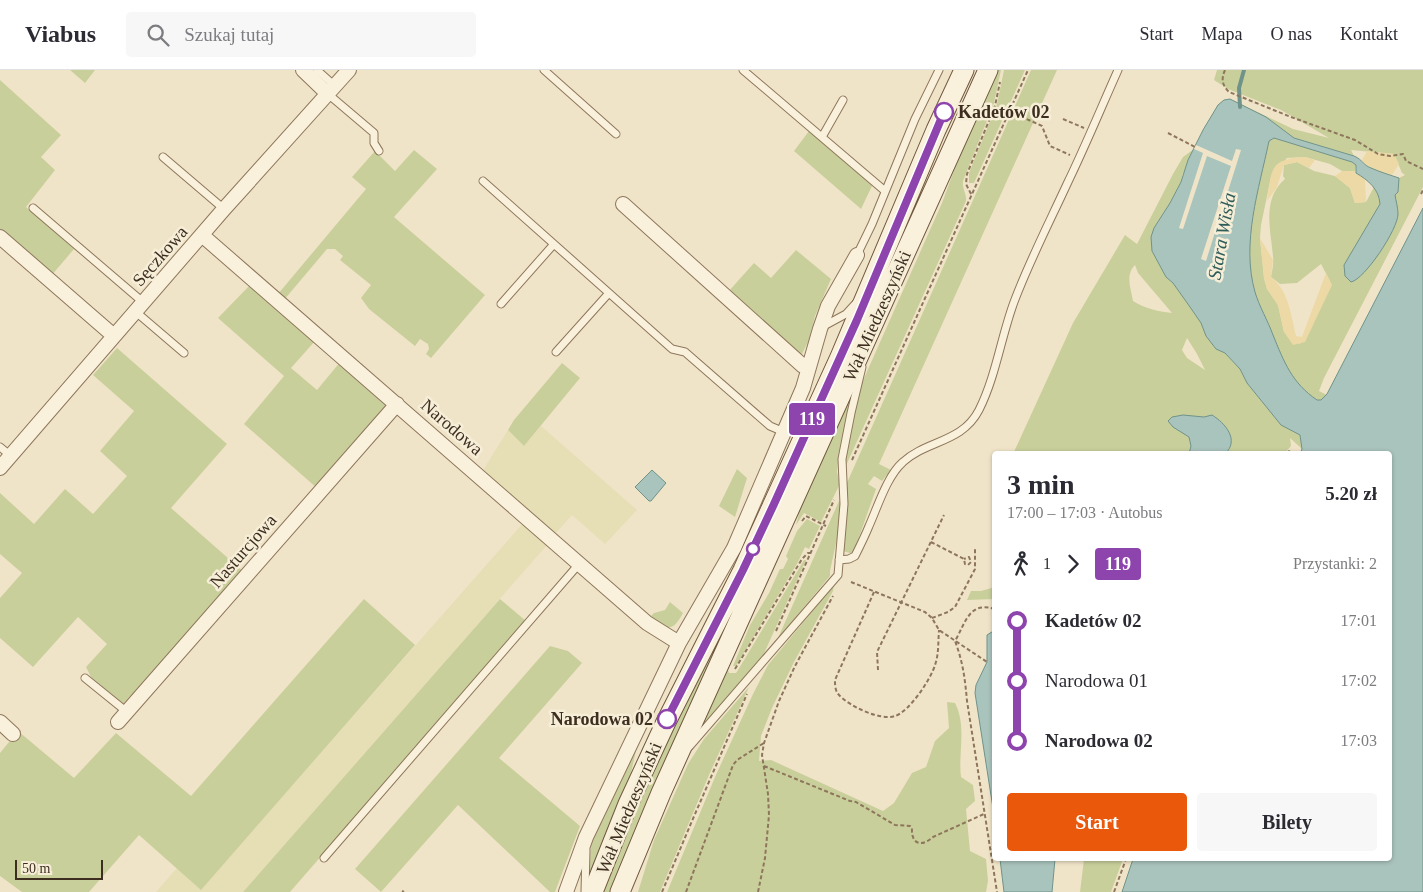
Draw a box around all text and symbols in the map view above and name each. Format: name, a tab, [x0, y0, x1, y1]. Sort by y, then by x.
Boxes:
search box	[126, 12, 476, 57]
text: Viabus	[25, 21, 96, 47]
icon: search	[144, 21, 172, 49]
text: Szukaj tutaj	[184, 24, 274, 45]
text: Start	[1140, 24, 1174, 44]
text: Mapa	[1202, 24, 1243, 44]
text: O nas	[1271, 24, 1312, 44]
text: Kontakt	[1340, 24, 1398, 44]
marker: Kadetów 02	[934, 102, 954, 122]
place label: Kadetów 02	[958, 102, 1050, 122]
water label: Stara Wisła	[1203, 191, 1239, 281]
street label: Sęczkowa	[129, 222, 191, 290]
street label: Wał Miedzeszyński	[839, 248, 915, 384]
street label: Narodowa	[417, 395, 487, 459]
line badge: 119	[783, 403, 841, 435]
text: 119	[799, 409, 825, 429]
text: 3 min	[1007, 469, 1075, 500]
text: 5.20 zł	[1325, 483, 1377, 504]
text: 17:00 – 17:03 · Autobus	[1007, 504, 1163, 521]
street label: Nasturcjowa	[206, 510, 280, 592]
unlabelled marker	[746, 542, 760, 556]
icon: walk	[1007, 550, 1035, 578]
icon: forward	[1059, 550, 1087, 578]
text: 119	[1105, 554, 1131, 574]
text: 1	[1043, 555, 1051, 572]
text: Przystanki: 2	[1293, 555, 1377, 572]
text: Kadetów 02	[1045, 610, 1142, 631]
text: 17:01	[1341, 612, 1377, 629]
text: Narodowa 01	[1045, 670, 1148, 691]
text: 17:02	[1341, 672, 1377, 689]
place label: Narodowa 02	[551, 709, 653, 729]
marker: Narodowa 02	[657, 709, 677, 729]
text: Narodowa 02	[1045, 730, 1153, 751]
text: 17:03	[1341, 732, 1377, 749]
street label: Wał Miedzeszyński	[592, 739, 666, 877]
button: Start	[1007, 793, 1187, 851]
button: Bilety	[1197, 793, 1377, 851]
scale bar	[15, 857, 102, 880]
text: 50 m	[22, 861, 50, 876]

